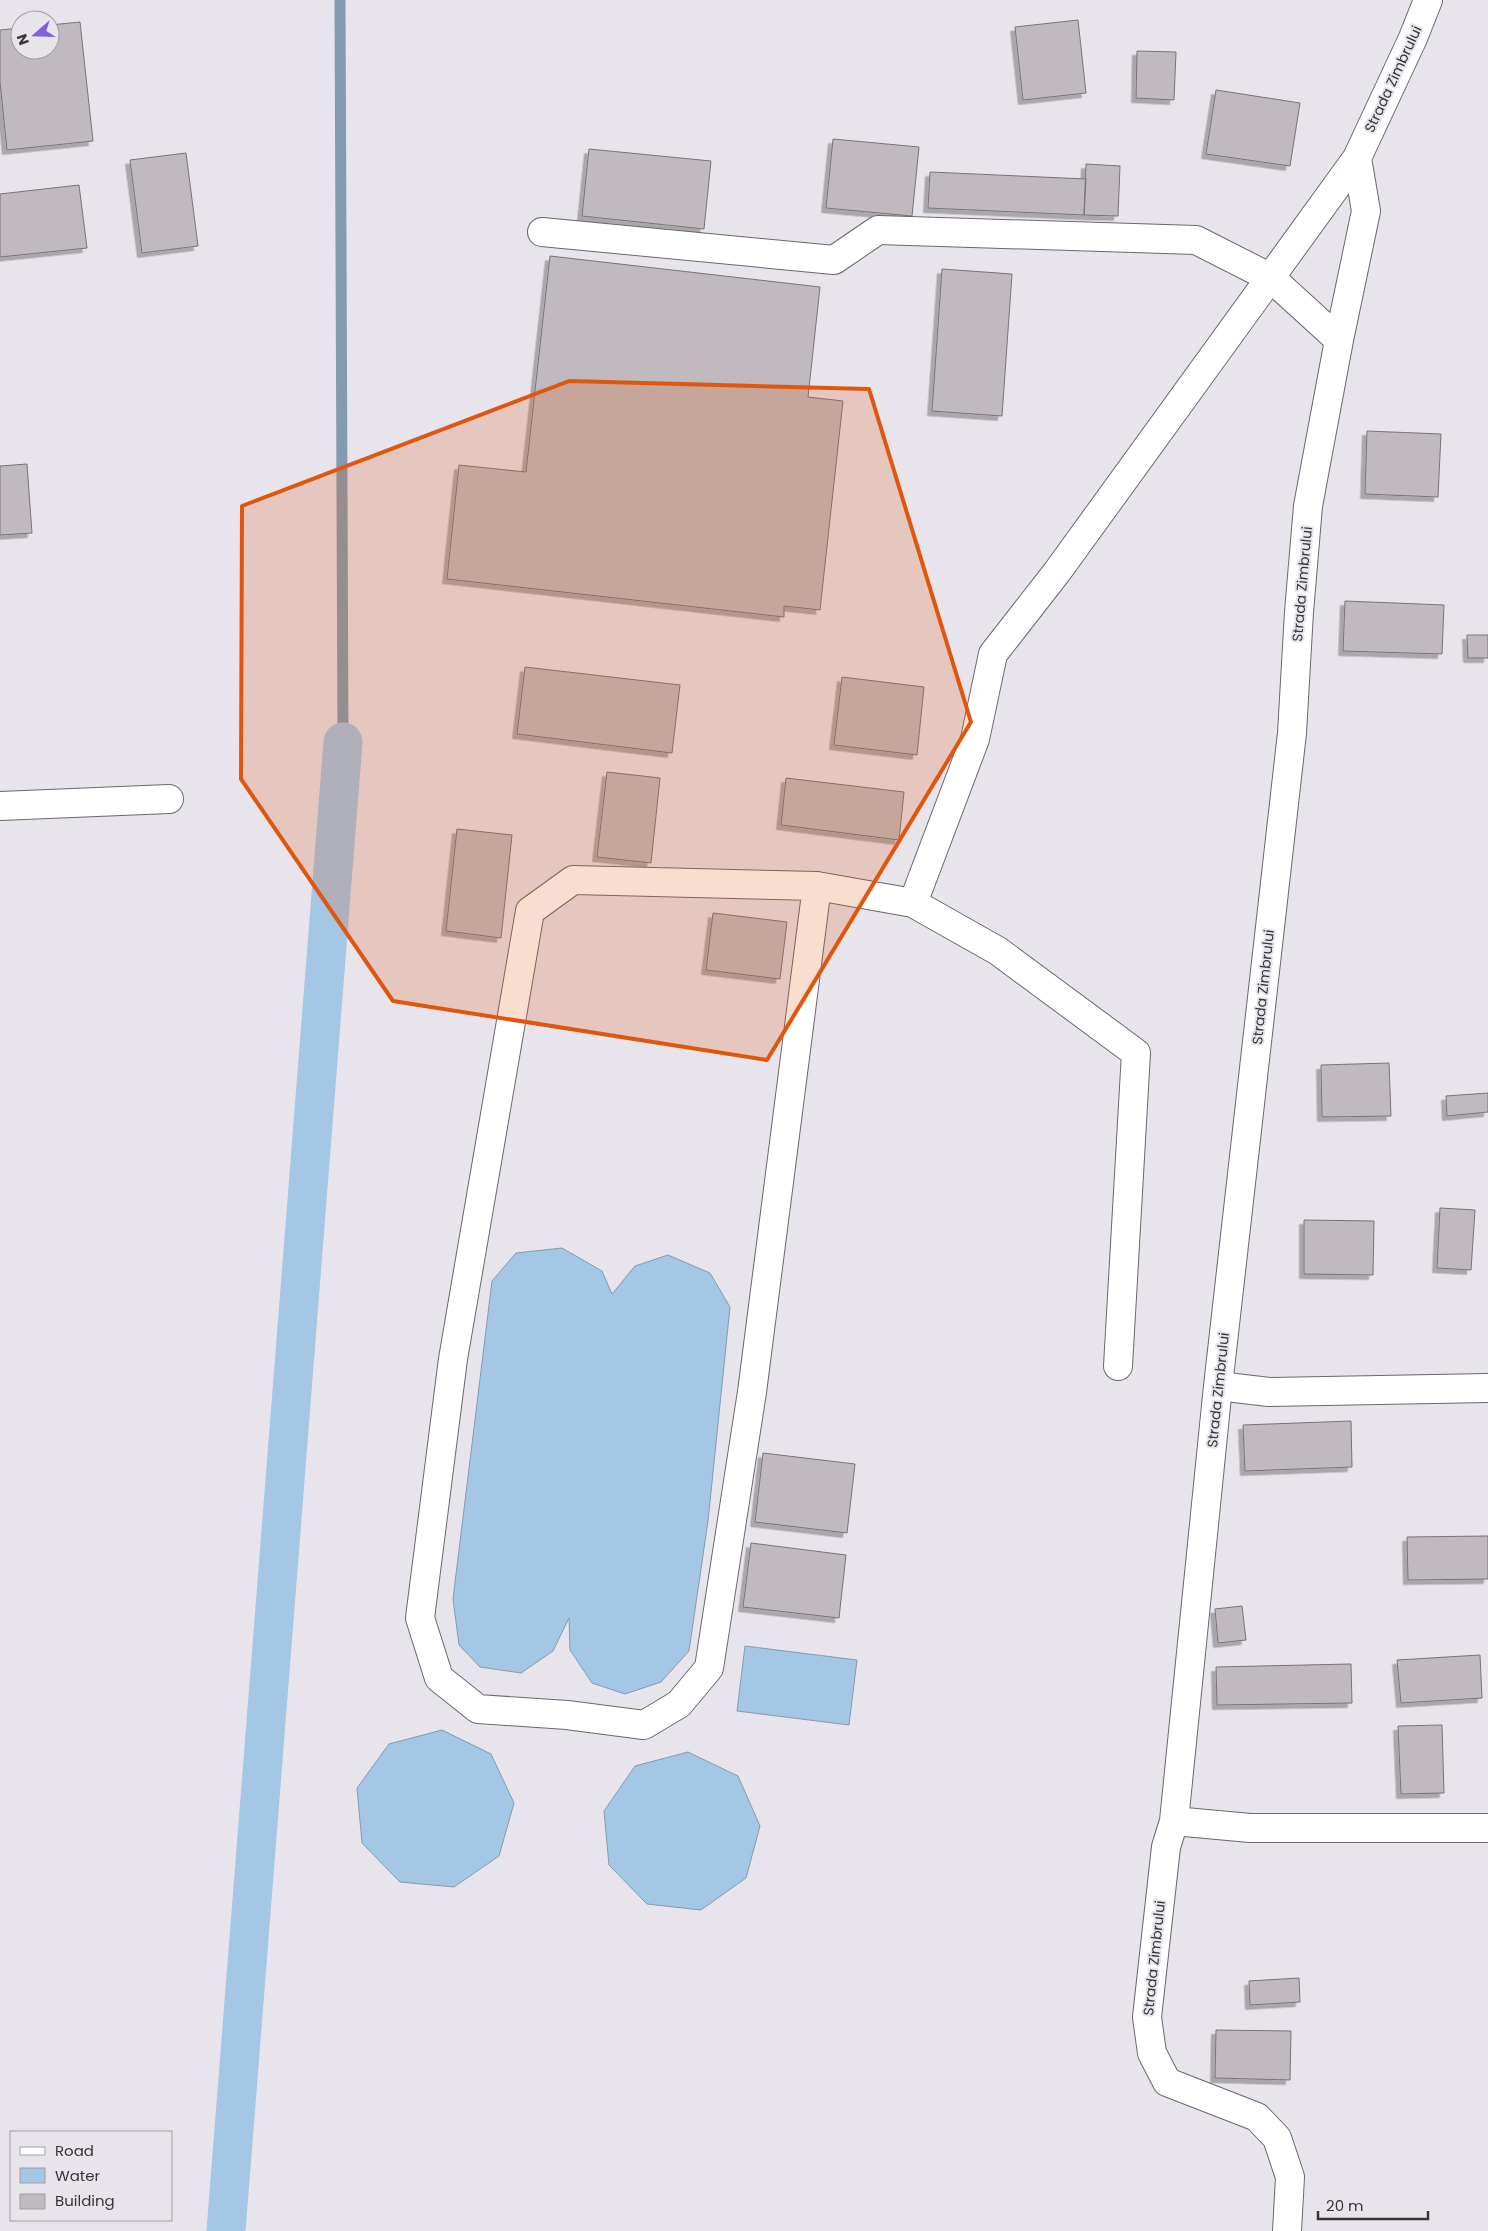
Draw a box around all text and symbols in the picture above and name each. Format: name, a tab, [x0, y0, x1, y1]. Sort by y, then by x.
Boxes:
north arrow	[10, 10, 60, 60]
street label: Strada Zimbrului	[1360, 22, 1426, 136]
text: N	[12, 31, 34, 48]
street label: Strada Zimbrului	[1287, 526, 1317, 642]
street label: Strada Zimbrului	[1247, 928, 1279, 1046]
street label: Strada Zimbrului	[1202, 1331, 1234, 1449]
street label: Strada Zimbrului	[1138, 1899, 1170, 2017]
legend	[10, 2131, 172, 2221]
text: Road	[55, 2140, 94, 2161]
text: Water	[55, 2165, 101, 2186]
scale bar	[1318, 2188, 1428, 2220]
text: Building	[55, 2190, 115, 2211]
text: 20 m	[1326, 2195, 1364, 2216]

